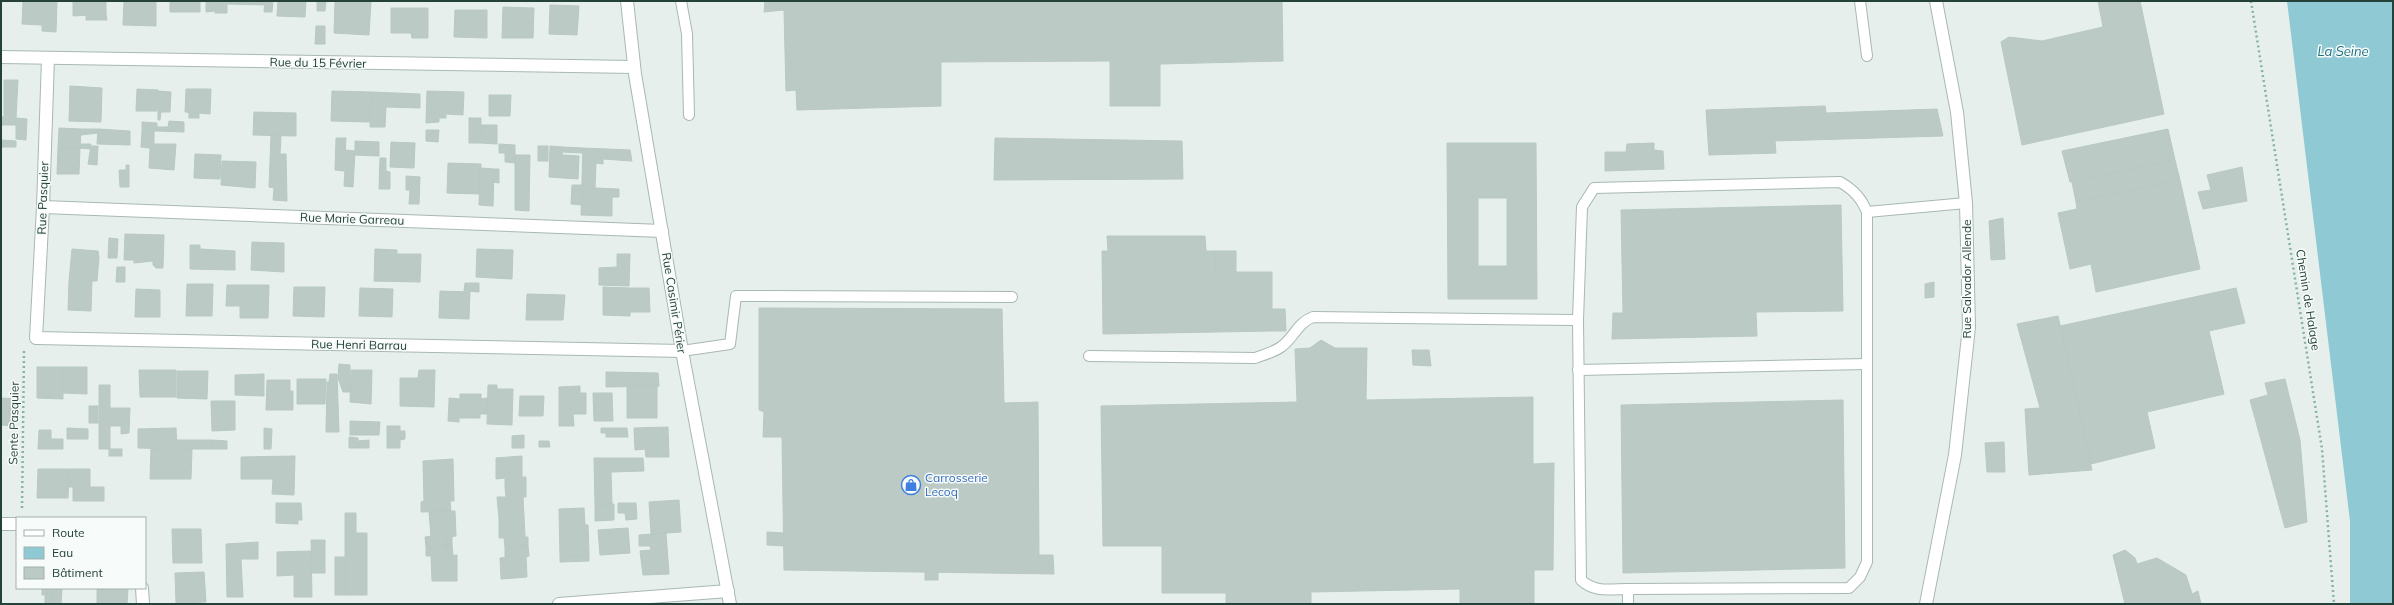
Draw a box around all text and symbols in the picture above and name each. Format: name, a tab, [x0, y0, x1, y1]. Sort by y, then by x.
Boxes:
water label: La Seine	[2317, 43, 2369, 59]
street label: Rue du 15 Février	[269, 54, 367, 71]
street label: Rue Pasquier	[34, 160, 51, 235]
street label: Rue Marie Garreau	[300, 209, 405, 228]
street label: Rue Salvador Allende	[1959, 219, 1974, 339]
street label: Chemin de Halage	[2293, 248, 2324, 352]
street label: Rue Casimir Périer	[659, 251, 690, 355]
street label: Rue Henri Barrau	[311, 336, 407, 353]
street label: Sente Pasquier	[5, 381, 22, 465]
place label: Carrosserie Lecoq	[925, 470, 988, 499]
shop icon: Carrosserie Lecoq	[900, 474, 922, 496]
legend	[16, 517, 146, 589]
text: Route	[52, 525, 85, 540]
text: Eau	[52, 545, 73, 560]
text: Bâtiment	[52, 565, 103, 580]

